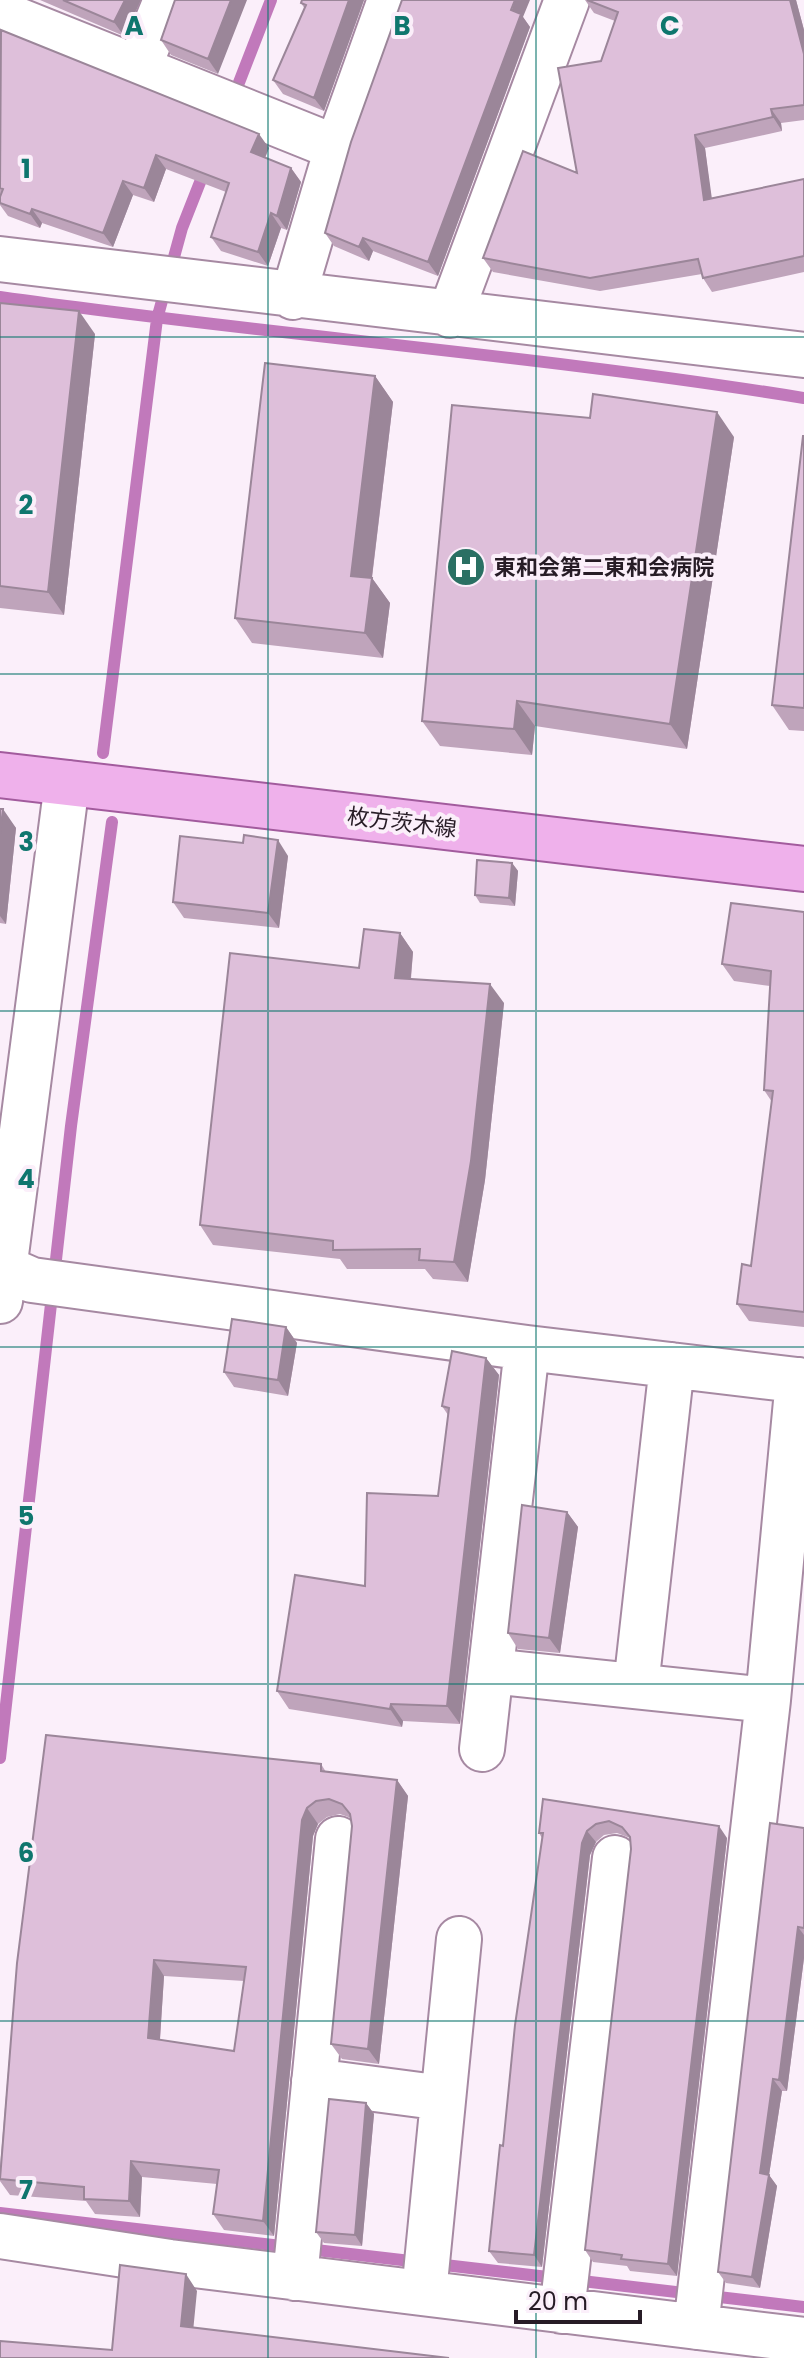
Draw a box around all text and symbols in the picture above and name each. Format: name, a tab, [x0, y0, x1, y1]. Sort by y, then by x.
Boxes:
text: A	[124, 8, 144, 44]
text: B	[393, 8, 411, 44]
text: C	[660, 8, 680, 44]
text: 1	[21, 151, 31, 187]
text: 2	[19, 487, 34, 523]
hospital icon: 東和会第二東和会病院	[445, 546, 487, 588]
place label: 東和会第二東和会病院	[494, 552, 714, 583]
street label: 枚方茨木線	[345, 800, 458, 845]
text: 3	[18, 824, 34, 860]
text: 4	[17, 1161, 35, 1197]
text: 5	[18, 1498, 34, 1534]
text: 6	[18, 1835, 34, 1871]
text: 7	[19, 2172, 33, 2208]
scale bar	[516, 2274, 640, 2324]
text: 20 m	[528, 2285, 588, 2318]

